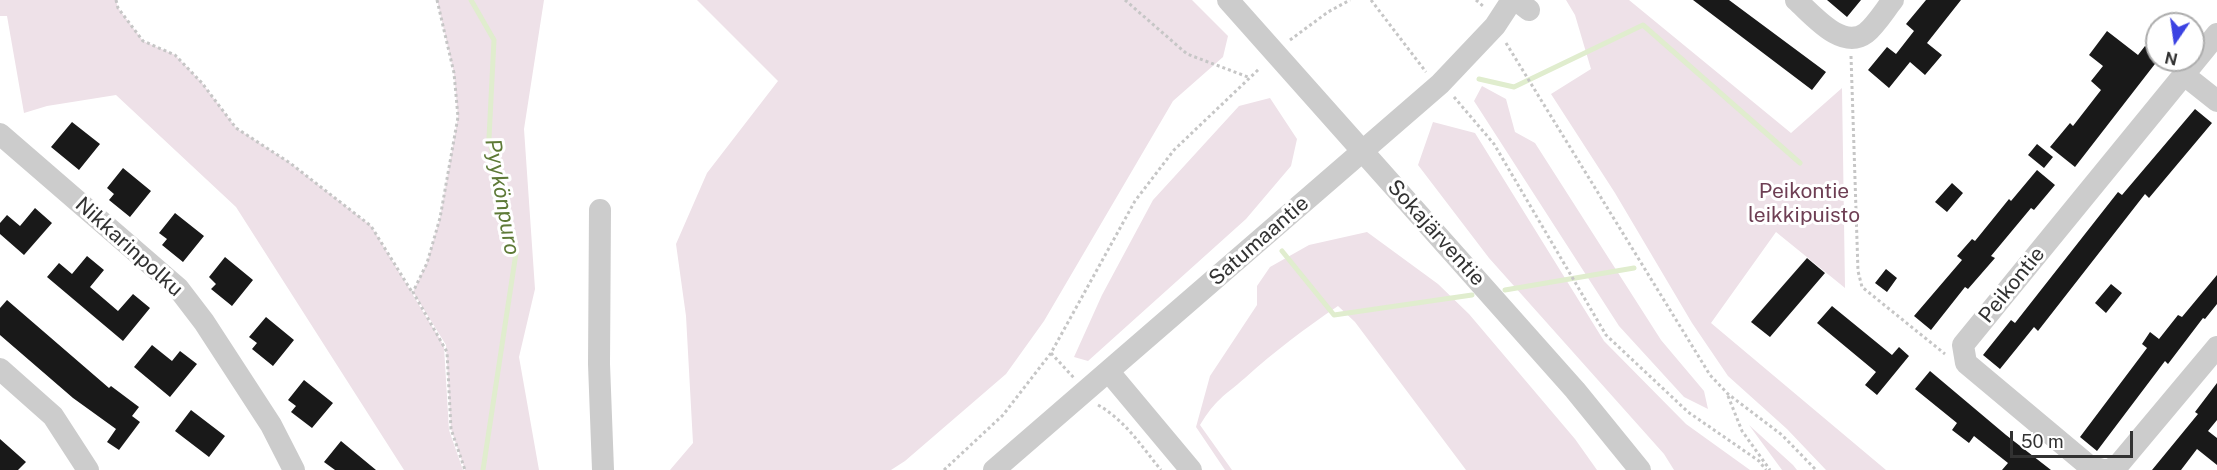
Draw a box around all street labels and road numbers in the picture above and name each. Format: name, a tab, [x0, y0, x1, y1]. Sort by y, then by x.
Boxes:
street label: Sokajärventie	[1382, 175, 1490, 291]
street label: Satumaantie	[1204, 191, 1314, 291]
street label: Nikkarinpolku	[70, 192, 188, 302]
street label: Peikontie	[1974, 242, 2050, 328]

